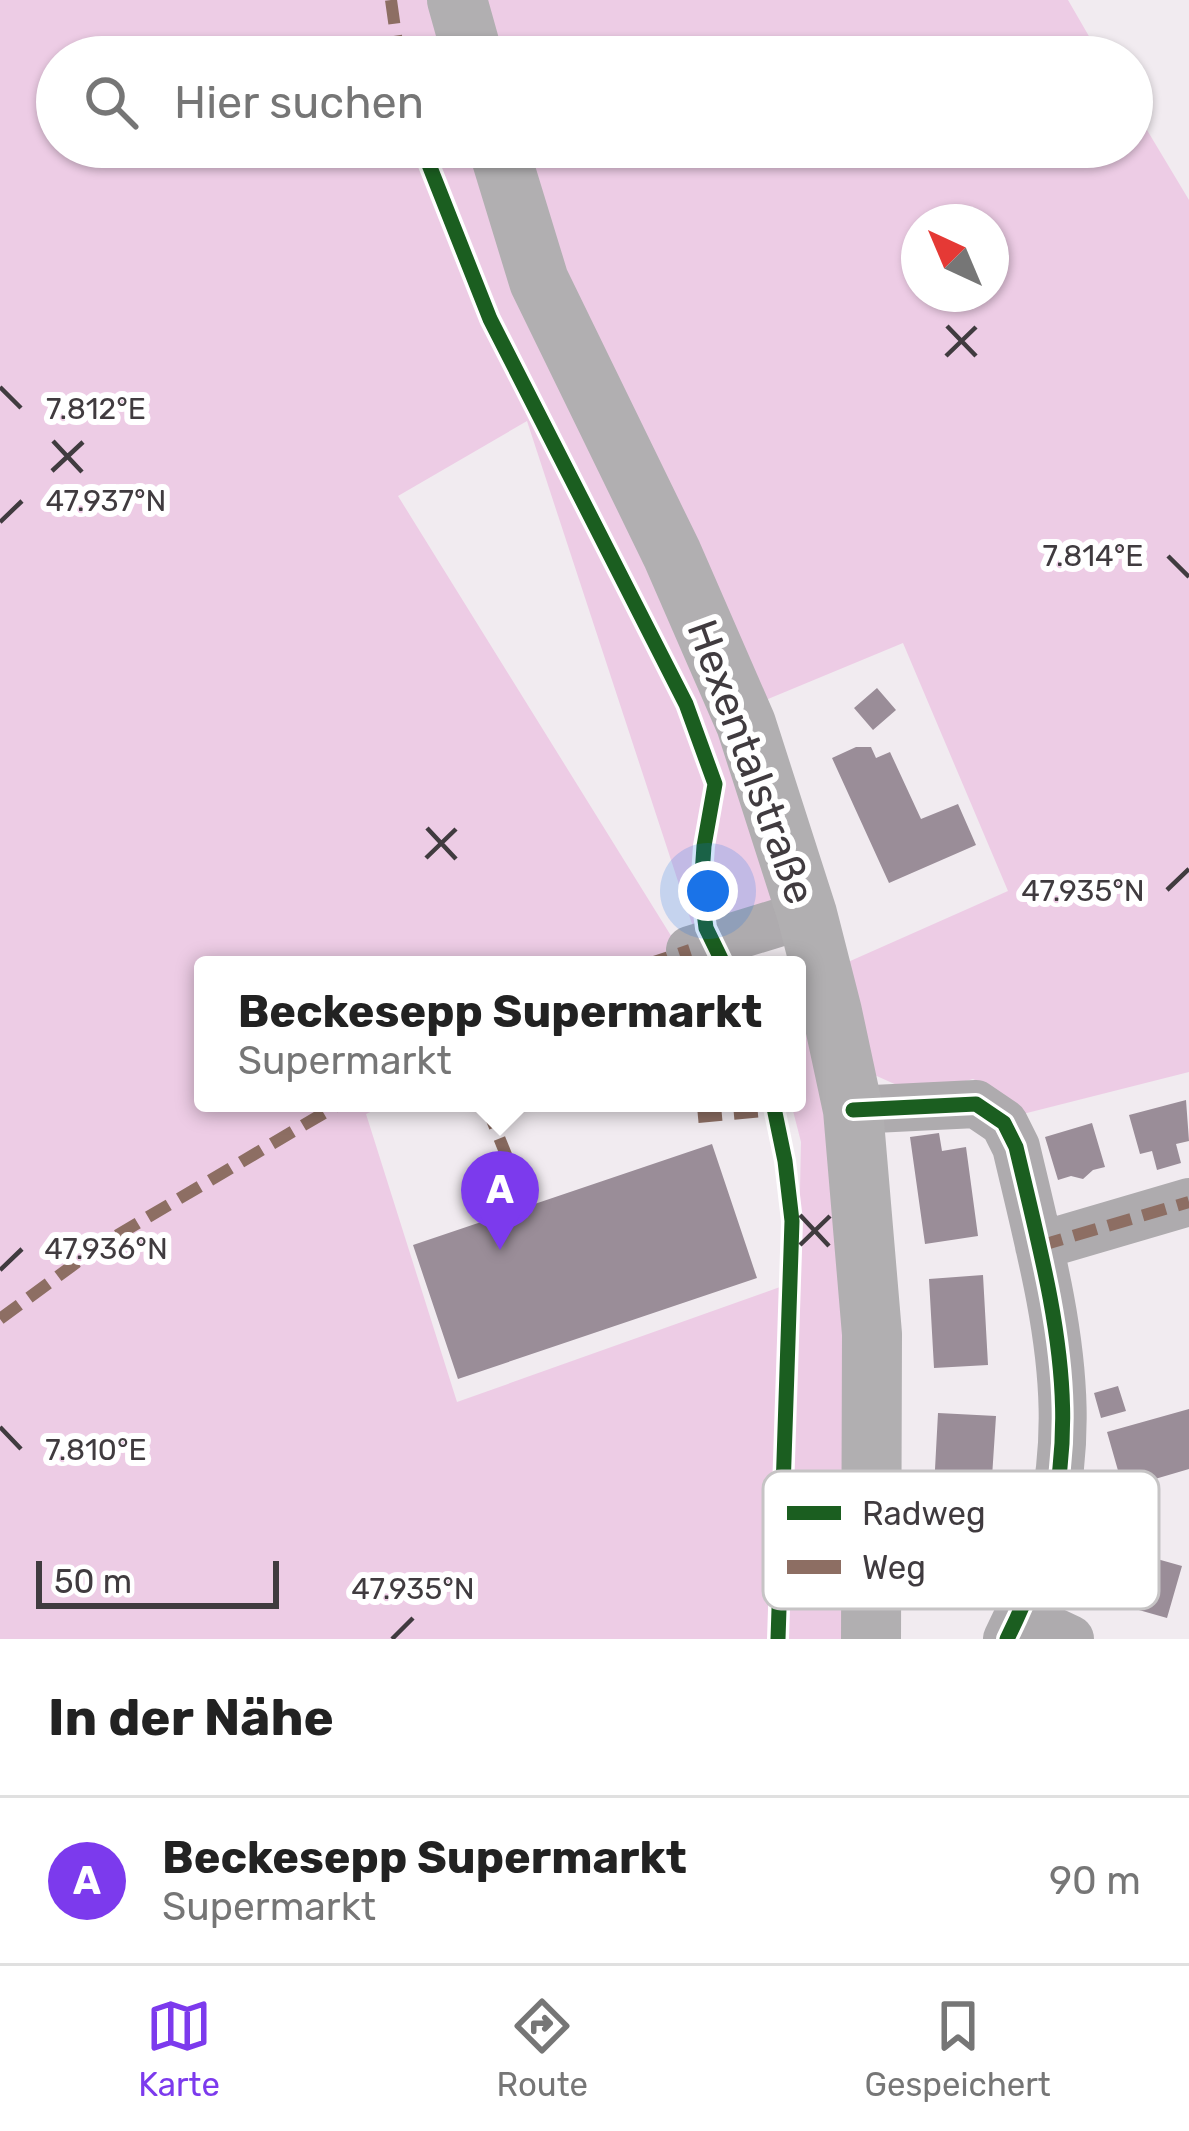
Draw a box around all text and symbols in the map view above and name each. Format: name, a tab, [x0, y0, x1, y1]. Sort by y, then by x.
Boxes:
search box	[36, 36, 1153, 168]
icon: search	[78, 69, 144, 135]
text: Hier suchen	[174, 76, 424, 129]
north arrow	[901, 204, 1009, 312]
text: 7.812°E	[46, 391, 146, 427]
text: 47.937°N	[46, 483, 166, 519]
text: 7.814°E	[1042, 538, 1144, 574]
street label: Hexentalstraße	[676, 613, 826, 911]
your location	[678, 861, 738, 921]
text: 47.935°N	[1021, 873, 1145, 909]
popup	[194, 956, 806, 1112]
text: Beckesepp Supermarkt	[238, 985, 762, 1038]
text: Supermarkt	[238, 1038, 452, 1084]
pin: A	[461, 1151, 539, 1250]
text: 47.936°N	[44, 1231, 168, 1267]
text: 7.810°E	[45, 1432, 147, 1468]
legend	[763, 1471, 1159, 1609]
text: Radweg	[862, 1494, 986, 1533]
text: Weg	[862, 1548, 926, 1587]
scale bar	[36, 1555, 279, 1608]
text: 50 m	[54, 1562, 132, 1601]
text: 47.935°N	[351, 1571, 475, 1607]
text: In der Nähe	[48, 1687, 334, 1748]
text: Beckesepp Supermarkt	[162, 1831, 687, 1884]
text: A	[73, 1858, 101, 1904]
text: 90 m	[1049, 1858, 1141, 1904]
text: Supermarkt	[162, 1884, 376, 1930]
tab: Karte	[138, 1993, 220, 2104]
tab: Route	[496, 1993, 588, 2104]
tab: Gespeichert	[865, 1993, 1051, 2104]

